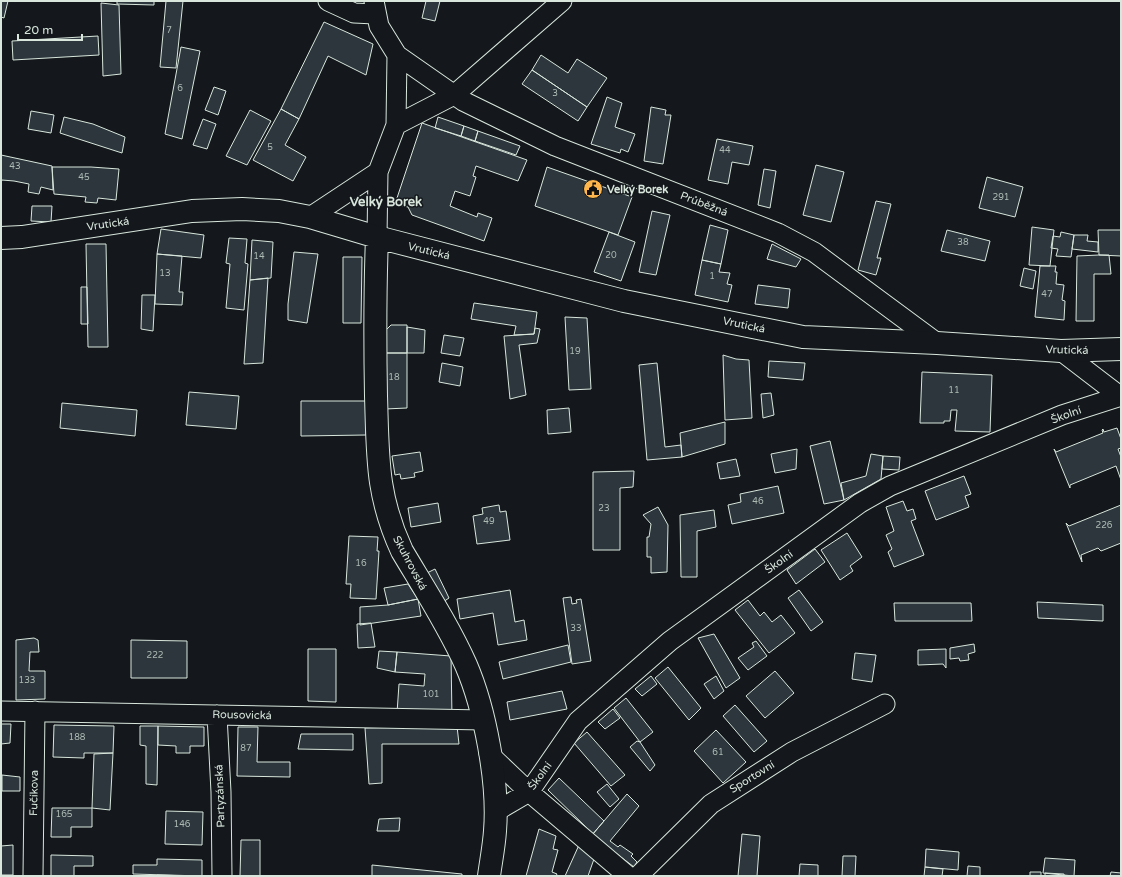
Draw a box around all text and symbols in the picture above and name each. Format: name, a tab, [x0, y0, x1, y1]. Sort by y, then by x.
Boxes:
scale bar	[18, 16, 82, 42]
text: 20 m	[24, 23, 53, 37]
house number: 7	[166, 25, 172, 36]
house number: 6	[177, 83, 183, 94]
house number: 3	[552, 88, 558, 99]
house number: 5	[267, 142, 273, 153]
house number: 44	[719, 145, 731, 156]
house number: 43	[9, 161, 21, 172]
house number: 45	[78, 172, 90, 183]
public building icon: Velký Borek	[582, 178, 604, 200]
place label: Velký Borek	[607, 183, 668, 197]
street label: Průběžná	[678, 189, 730, 219]
house number: 291	[993, 192, 1009, 203]
district label: Velký Borek	[350, 194, 422, 210]
street label: Vrutická	[86, 215, 130, 233]
house number: 38	[957, 237, 969, 248]
street label: Vrutická	[407, 239, 451, 263]
house number: 20	[605, 250, 617, 261]
house number: 14	[253, 251, 265, 262]
house number: 13	[159, 268, 171, 279]
house number: 1	[709, 271, 715, 282]
house number: 47	[1041, 289, 1053, 300]
street label: Vrutická	[722, 314, 766, 336]
street label: Vrutická	[1045, 343, 1089, 357]
house number: 19	[569, 346, 581, 357]
house number: 18	[388, 372, 400, 383]
house number: 11	[948, 385, 960, 396]
street label: Školní	[1049, 402, 1083, 426]
house number: 46	[752, 496, 764, 507]
house number: 23	[598, 503, 610, 514]
house number: 49	[483, 516, 495, 527]
house number: 226	[1096, 520, 1113, 531]
street label: Skuhrovská	[390, 533, 430, 593]
street label: Školní	[762, 547, 796, 577]
house number: 16	[355, 558, 367, 569]
house number: 33	[570, 623, 582, 634]
house number: 222	[147, 650, 163, 661]
house number: 133	[19, 675, 35, 686]
house number: 101	[423, 689, 439, 700]
street label: Rousovická	[212, 708, 272, 722]
house number: 188	[69, 732, 86, 743]
house number: 87	[240, 743, 252, 754]
house number: 61	[712, 747, 724, 758]
street label: Sportovní	[727, 758, 777, 796]
street label: Školní	[525, 759, 555, 793]
street label: Partyzánská	[212, 764, 228, 828]
street label: Fučíkova	[27, 770, 41, 816]
house number: 165	[56, 809, 73, 820]
house number: 146	[174, 819, 191, 830]

